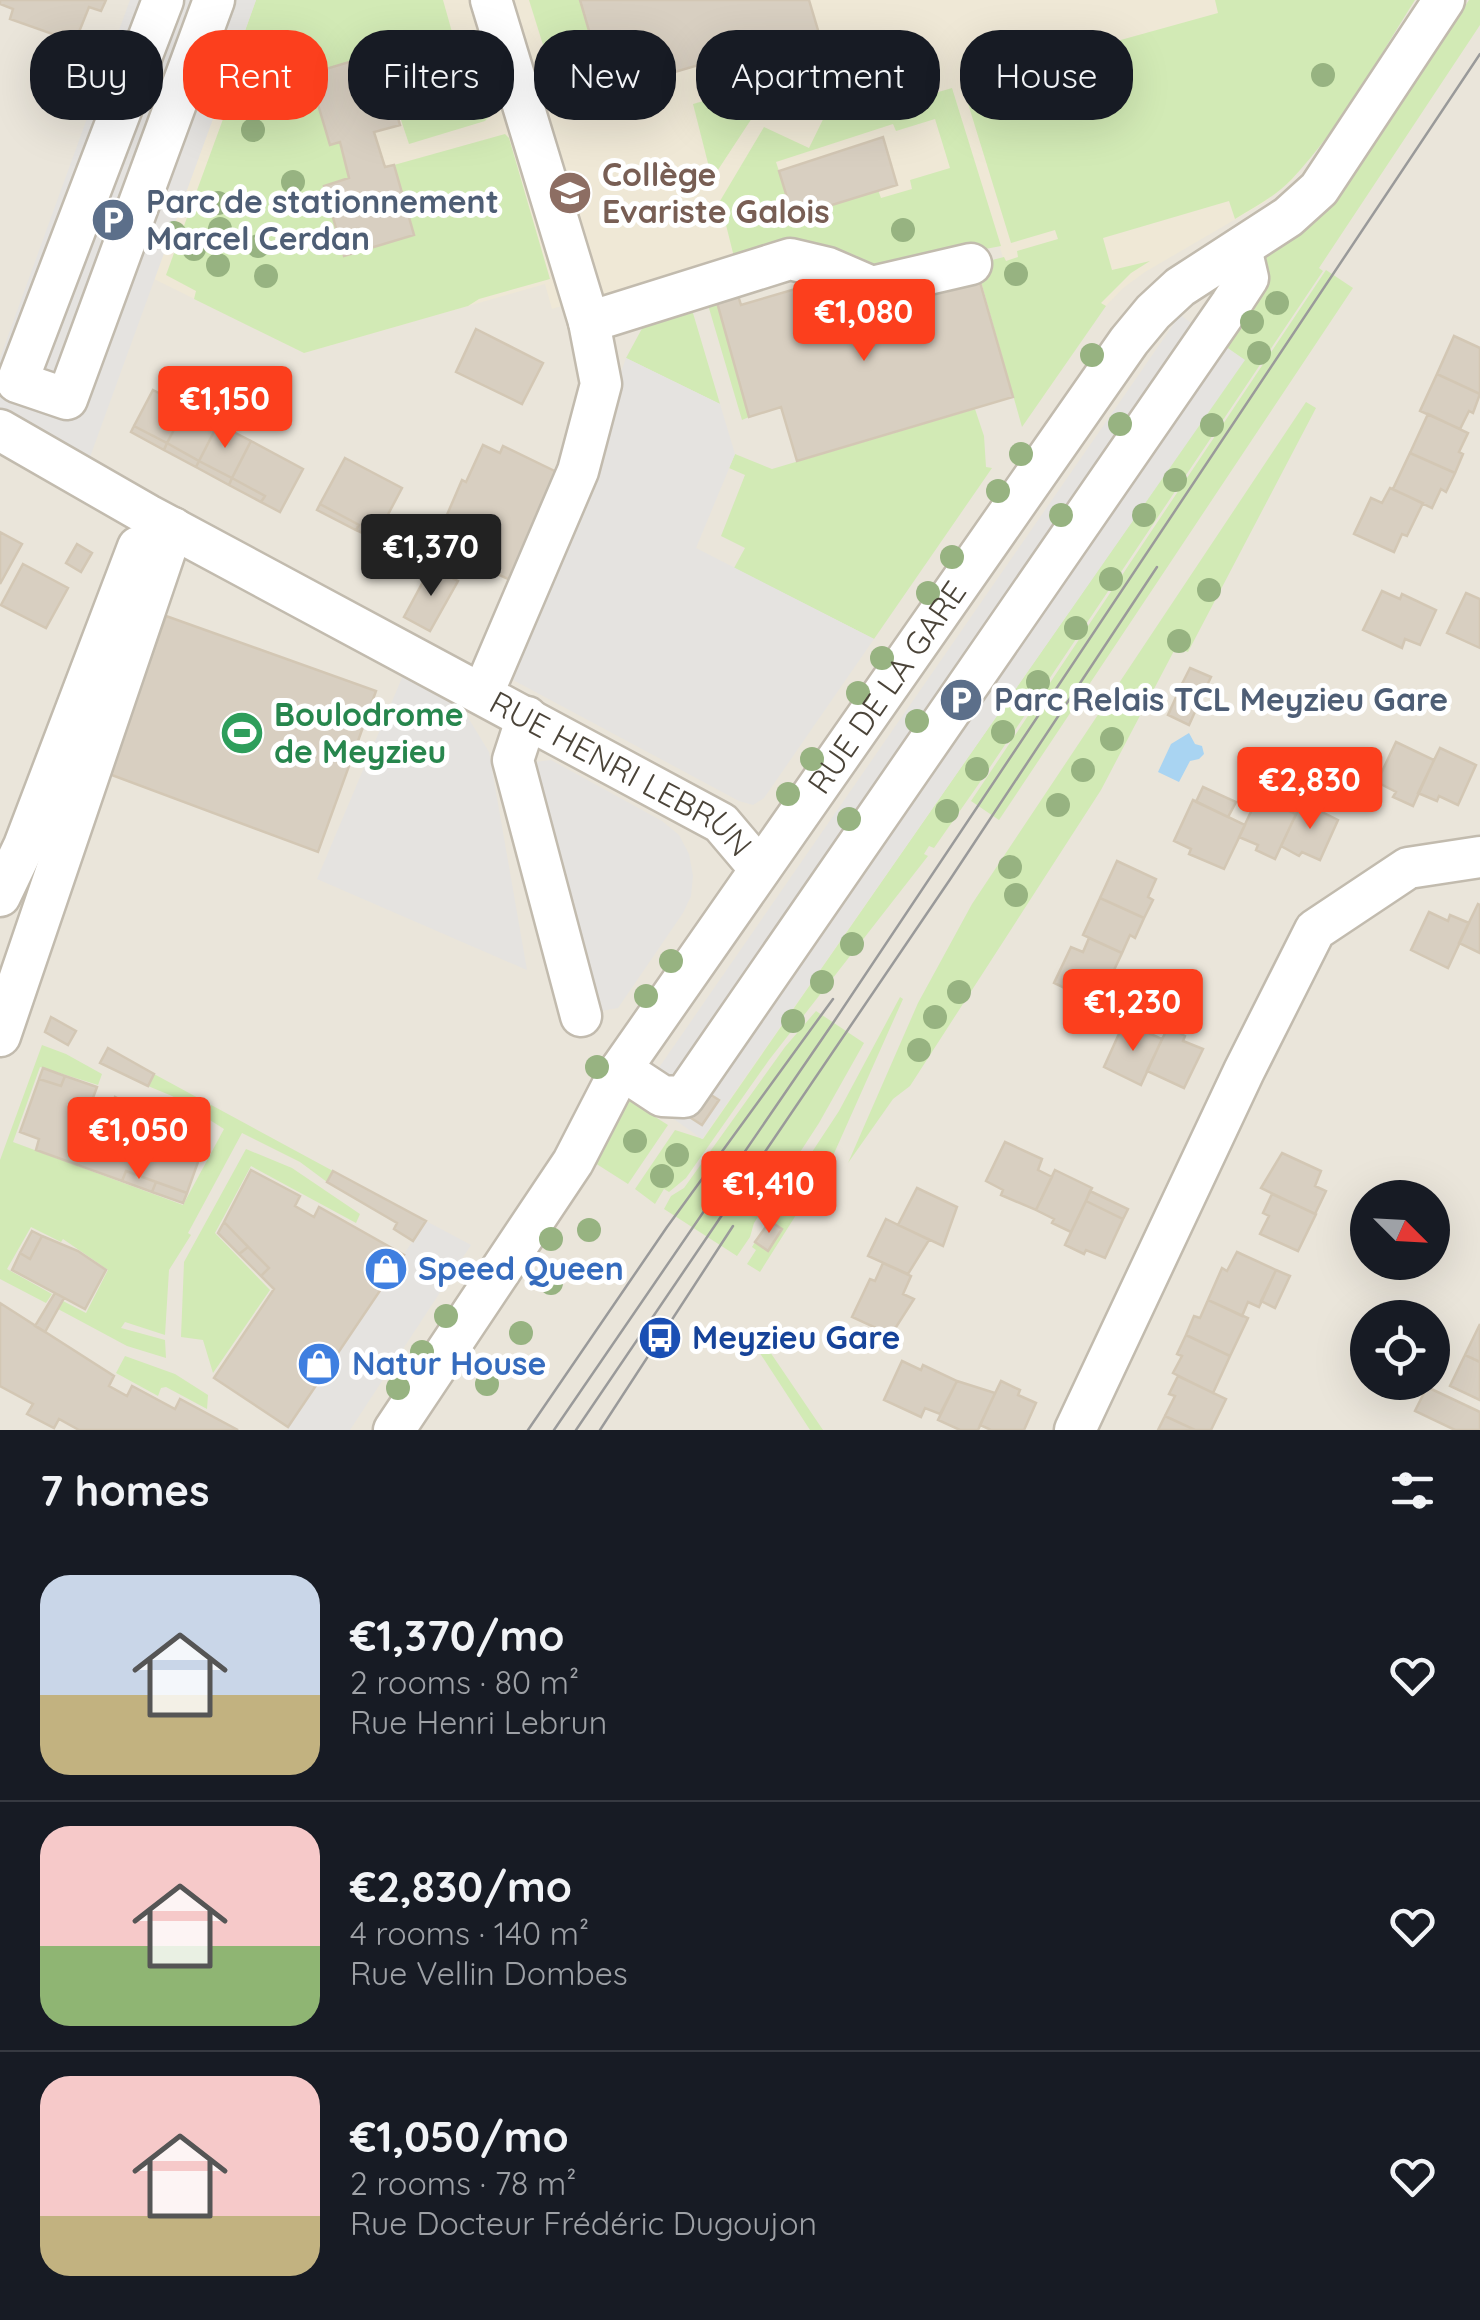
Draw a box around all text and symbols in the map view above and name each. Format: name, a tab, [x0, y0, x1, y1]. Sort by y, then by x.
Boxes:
chip: Buy	[30, 30, 163, 120]
chip: Rent	[183, 30, 328, 120]
chip: Filters	[348, 30, 514, 120]
chip: New	[534, 30, 676, 120]
chip: Apartment	[696, 30, 940, 120]
chip: House	[960, 30, 1133, 120]
place label: Collège Evariste Galois	[602, 154, 830, 231]
school or university icon: Collège Evariste Galois	[547, 170, 593, 216]
place label: Parc de stationnement Marcel Cerdan	[146, 181, 499, 258]
parking icon: Parc de stationnement Marcel Cerdan	[90, 197, 136, 243]
pin: €1,080	[783, 279, 945, 364]
text: €1,080	[815, 291, 913, 331]
pin: €1,150	[144, 366, 306, 451]
text: €1,150	[180, 378, 270, 418]
pin: €1,370	[350, 514, 512, 599]
text: €1,370	[383, 526, 479, 566]
street label: RUE DE LA GARE	[798, 573, 974, 801]
parking icon: Parc Relais TCL Meyzieu Gare	[938, 677, 984, 723]
place label: Parc Relais TCL Meyzieu Gare	[994, 679, 1448, 719]
street label: RUE HENRI LEBRUN	[483, 681, 761, 864]
place label: Boulodrome de Meyzieu	[274, 694, 464, 771]
sports icon: Boulodrome de Meyzieu	[219, 710, 265, 756]
pin: €2,830	[1229, 747, 1391, 832]
text: €2,830	[1259, 759, 1361, 799]
pin: €1,230	[1052, 969, 1214, 1054]
text: €1,230	[1085, 981, 1181, 1021]
pin: €1,050	[58, 1097, 220, 1182]
text: €1,050	[89, 1109, 189, 1149]
pin: €1,410	[688, 1151, 850, 1236]
text: €1,410	[723, 1163, 815, 1203]
north arrow	[1350, 1180, 1450, 1280]
map controls	[1350, 1180, 1450, 1400]
shop icon: Speed Queen	[363, 1246, 409, 1292]
place label: Speed Queen	[418, 1248, 624, 1288]
button: locate	[1350, 1300, 1450, 1400]
bus stop icon: Meyzieu Gare	[637, 1315, 683, 1361]
place label: Meyzieu Gare	[692, 1317, 900, 1357]
shop icon: Natur House	[296, 1341, 342, 1387]
place label: Natur House	[352, 1343, 546, 1383]
icon: filters	[1385, 1463, 1440, 1518]
text: 7 homes	[40, 1464, 209, 1517]
text: €1,370/mo	[350, 1609, 564, 1662]
icon: home	[120, 1615, 240, 1735]
icon: heart	[1385, 1648, 1440, 1703]
text: 2 rooms · 80 m²	[350, 1662, 579, 1702]
text: Rue Henri Lebrun	[350, 1702, 607, 1742]
text: €2,830/mo	[350, 1860, 572, 1913]
icon: home	[120, 1866, 240, 1986]
icon: heart	[1385, 1899, 1440, 1954]
text: 4 rooms · 140 m²	[350, 1913, 589, 1953]
text: Rue Vellin Dombes	[350, 1953, 628, 1993]
text: €1,050/mo	[350, 2110, 569, 2163]
icon: home	[120, 2116, 240, 2236]
icon: heart	[1385, 2149, 1440, 2204]
text: 2 rooms · 78 m²	[350, 2163, 576, 2203]
text: Rue Docteur Frédéric Dugoujon	[350, 2203, 817, 2243]

